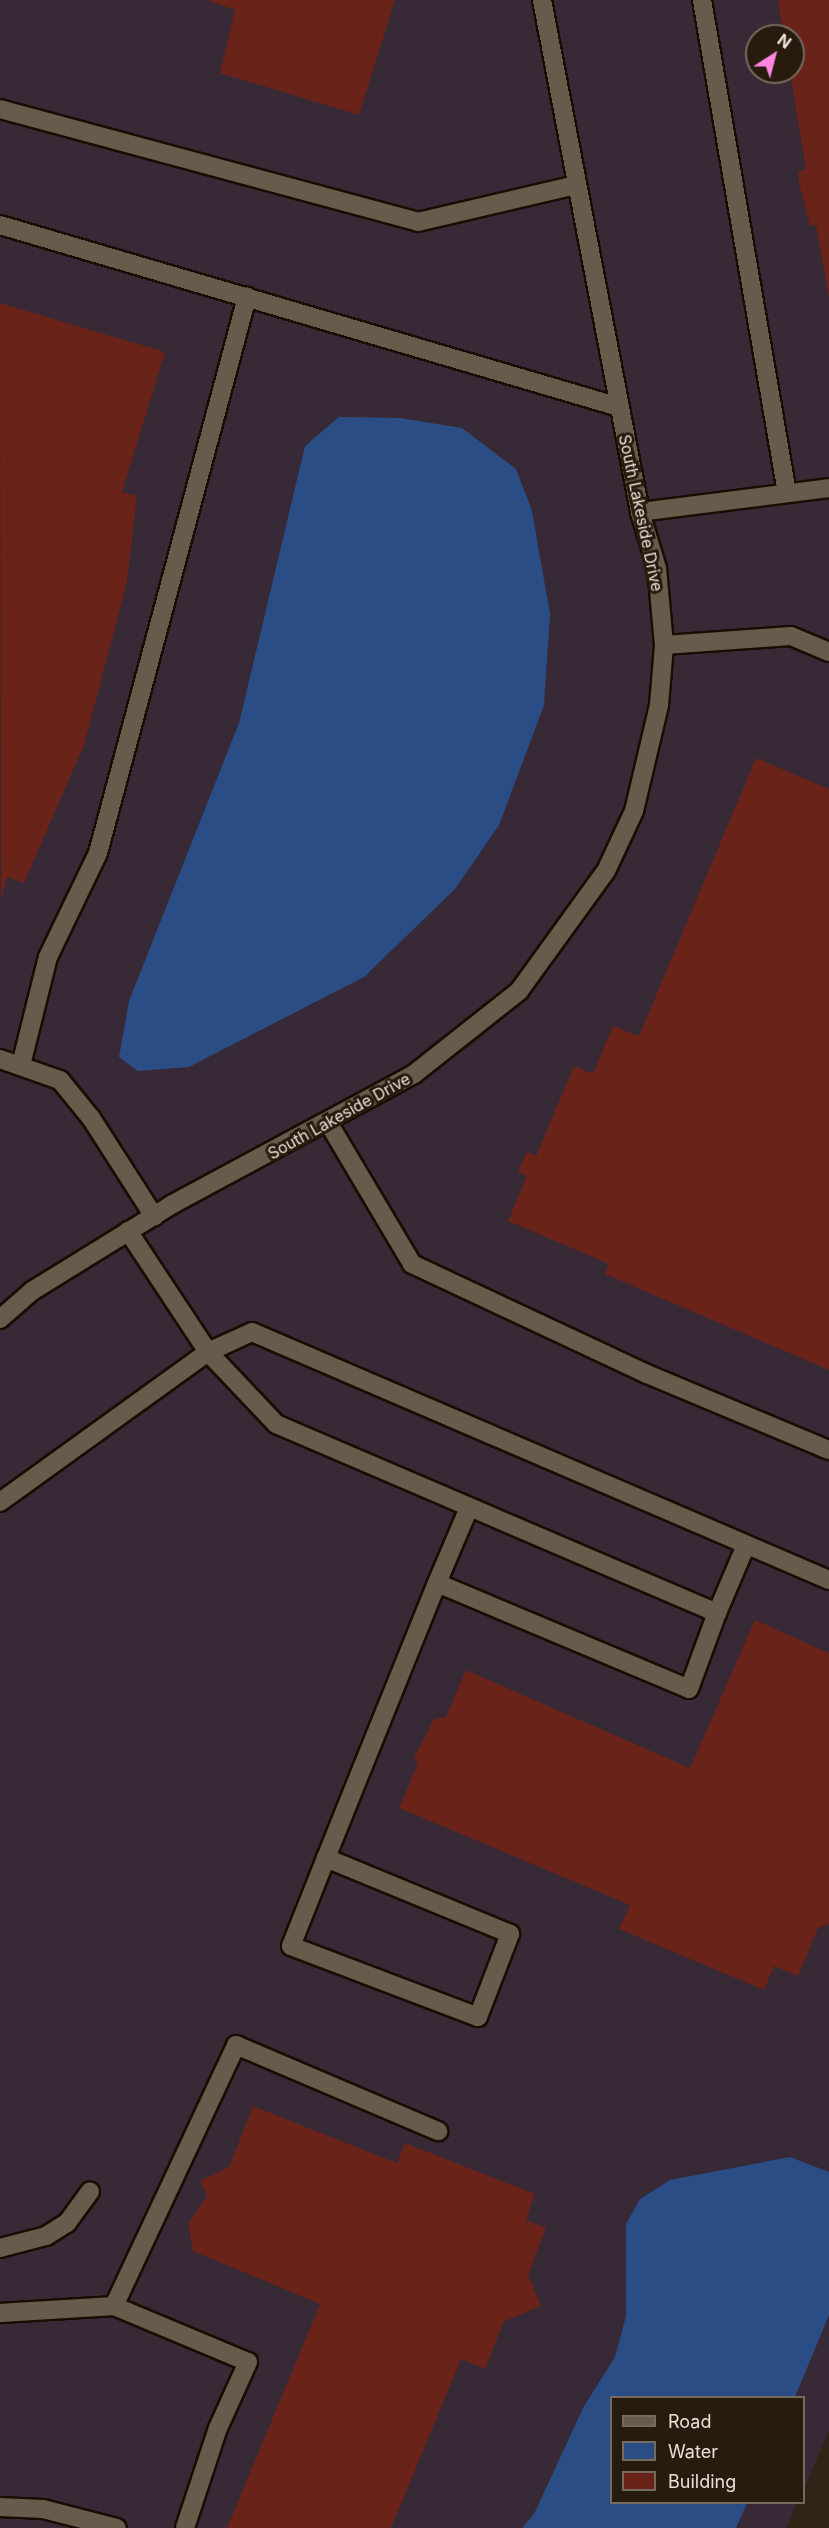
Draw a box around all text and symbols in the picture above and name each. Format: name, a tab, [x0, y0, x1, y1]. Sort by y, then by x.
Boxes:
north arrow	[745, 24, 805, 84]
text: N	[774, 29, 795, 53]
street label: South Lakeside Drive	[615, 433, 667, 593]
street label: South Lakeside Drive	[264, 1069, 414, 1163]
legend	[610, 2396, 805, 2504]
text: Road	[668, 2411, 711, 2432]
text: Water	[668, 2441, 718, 2462]
text: Building	[668, 2471, 736, 2492]

